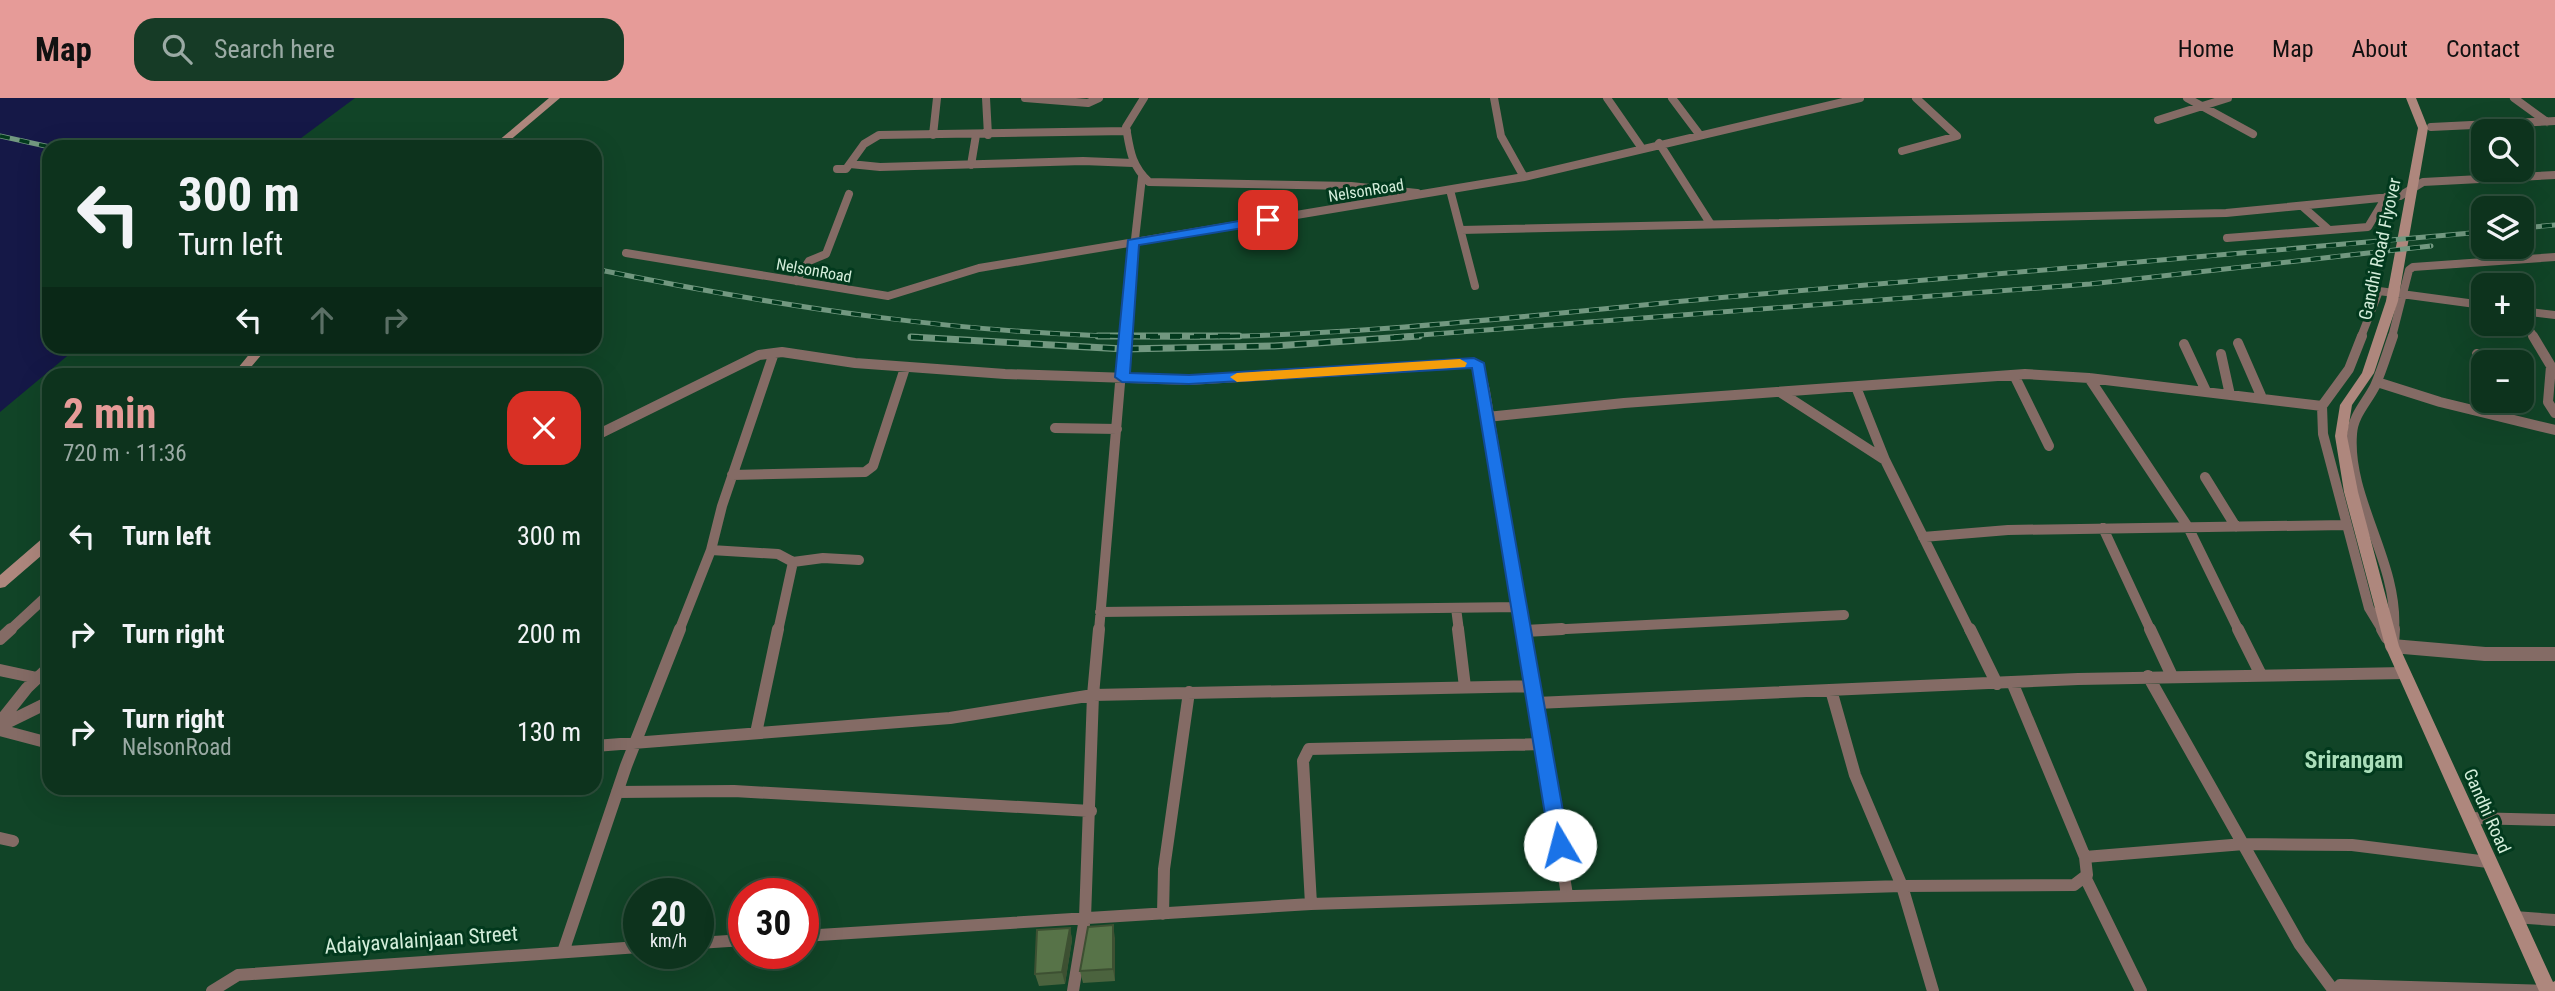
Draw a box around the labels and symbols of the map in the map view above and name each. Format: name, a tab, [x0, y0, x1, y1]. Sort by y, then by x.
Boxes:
street label: NelsonRoad	[1327, 175, 1405, 206]
street label: Gandhi Road Flyover	[2354, 175, 2405, 322]
pin	[1238, 190, 1298, 250]
street label: NelsonRoad	[775, 255, 853, 286]
district label: Srirangam	[2305, 746, 2403, 774]
street label: Gandhi Road	[2460, 765, 2515, 856]
position arrow	[1523, 808, 1597, 882]
speed limit sign: 30	[728, 878, 819, 969]
street label: Adaiyavalainjaan Street	[324, 921, 518, 959]

